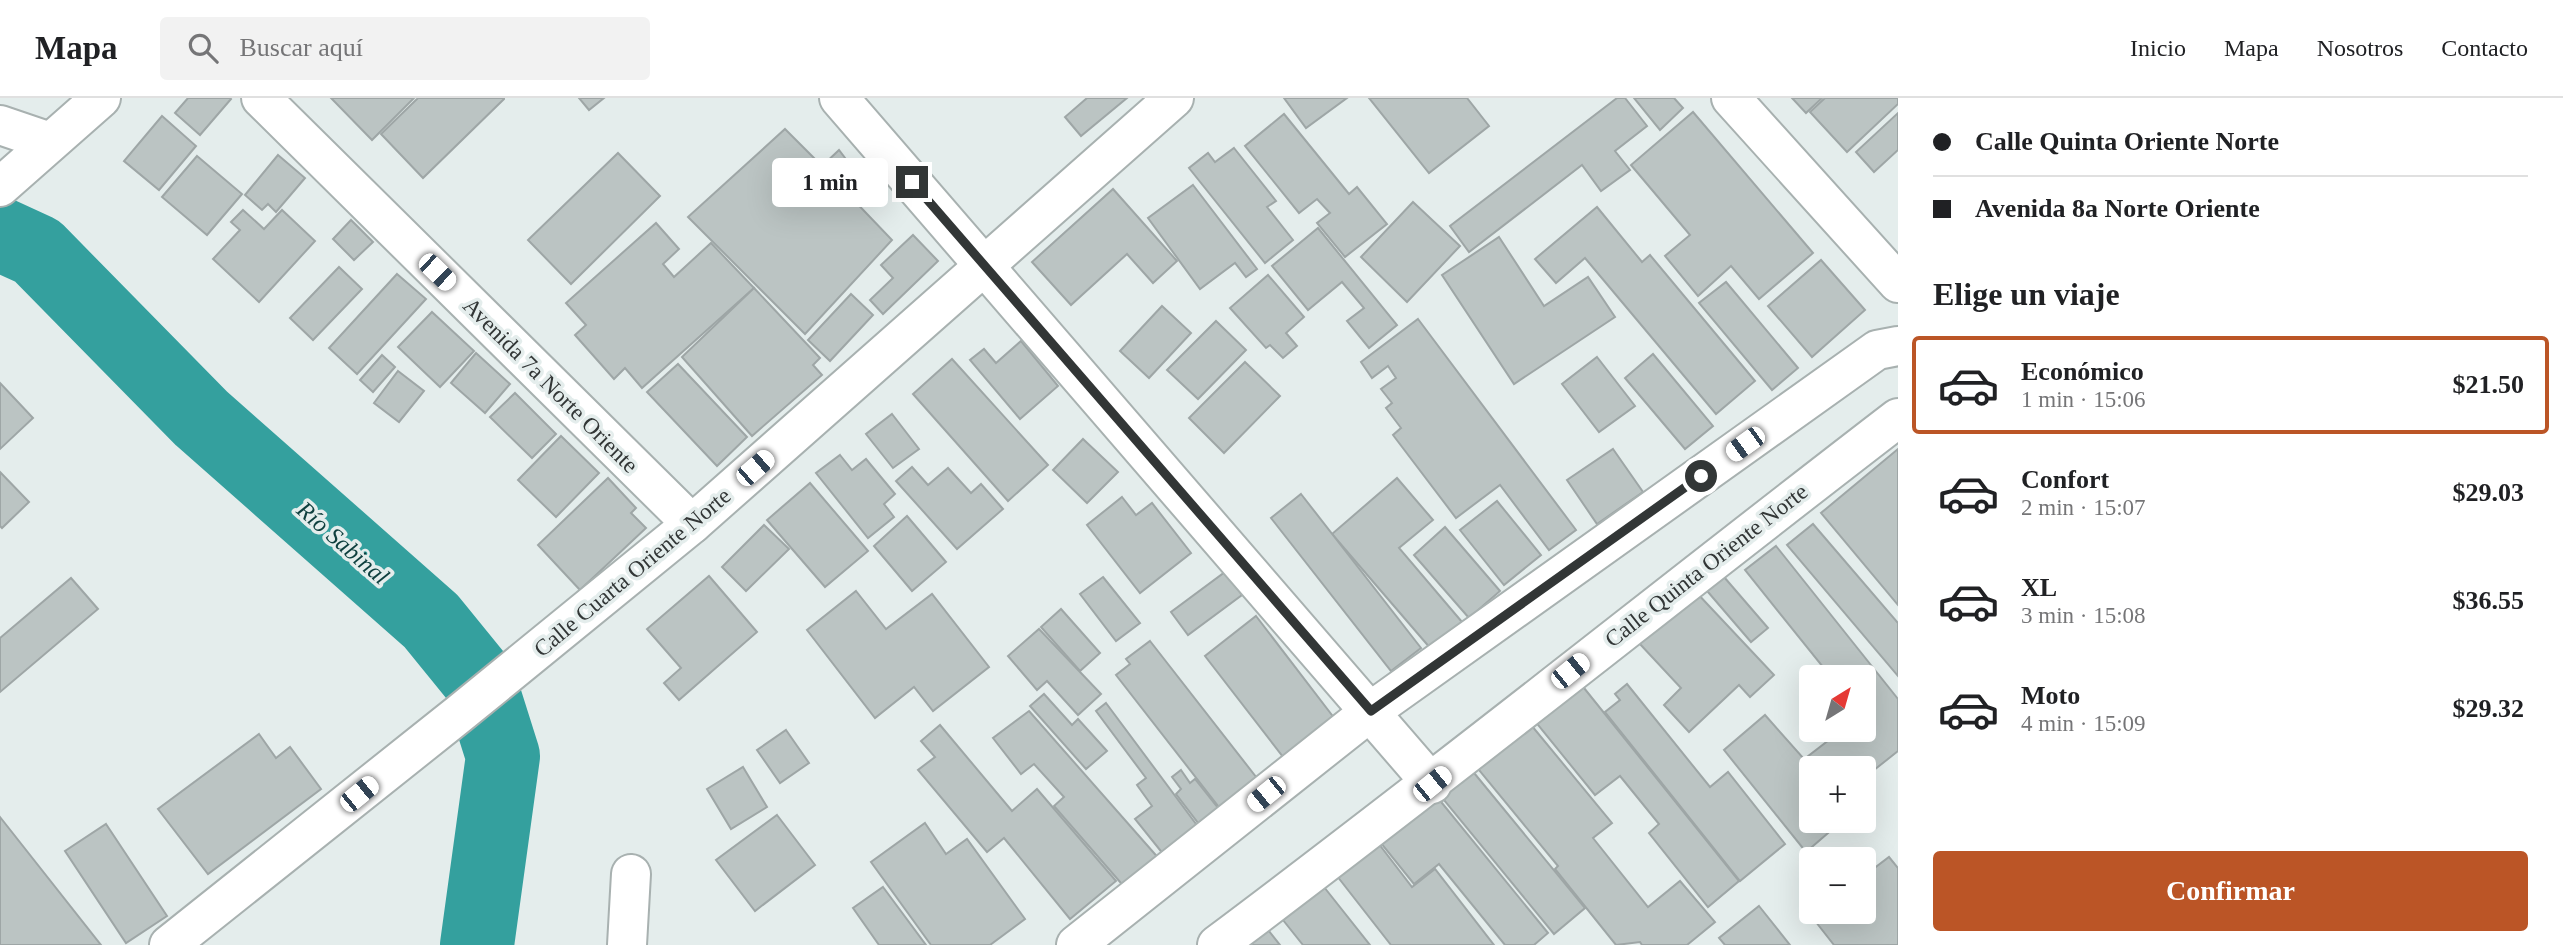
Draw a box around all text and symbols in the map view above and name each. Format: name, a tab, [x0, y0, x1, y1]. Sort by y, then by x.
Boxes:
search box	[160, 17, 650, 80]
icon: search	[184, 29, 222, 67]
text: Mapa	[35, 30, 118, 66]
text: Buscar aquí	[240, 33, 363, 62]
text: Inicio	[2130, 35, 2186, 61]
text: Mapa	[2224, 35, 2279, 61]
text: Nosotros	[2317, 35, 2403, 61]
text: Contacto	[2441, 35, 2528, 61]
text: Calle Quinta Oriente Norte	[1975, 127, 2279, 156]
callout: 1 min	[772, 158, 888, 206]
route end	[896, 166, 928, 198]
text: 1 min	[802, 170, 858, 195]
text: Avenida 8a Norte Oriente	[1975, 194, 2260, 223]
car	[415, 250, 460, 294]
text: Elige un viaje	[1933, 276, 2120, 312]
street label: Avenida 7a Norte Oriente	[458, 293, 643, 478]
icon: car	[1937, 354, 2000, 417]
text: Económico	[2021, 357, 2144, 386]
text: $21.50	[2453, 370, 2524, 399]
text: 1 min · 15:06	[2021, 387, 2146, 412]
car	[1722, 423, 1769, 465]
car	[733, 446, 778, 490]
route start	[1685, 460, 1717, 492]
icon: car	[1937, 462, 2000, 525]
text: Confort	[2021, 465, 2109, 494]
text: $29.03	[2453, 478, 2524, 507]
street label: Calle Quinta Oriente Norte	[1600, 479, 1812, 652]
street label: Calle Cuarta Oriente Norte	[529, 483, 736, 662]
text: 2 min · 15:07	[2021, 495, 2146, 520]
water label: Río Sabinal	[291, 496, 394, 590]
icon: car	[1937, 570, 2000, 633]
text: XL	[2021, 573, 2057, 602]
text: $36.55	[2453, 586, 2524, 615]
text: 3 min · 15:08	[2021, 603, 2146, 628]
car	[1548, 650, 1593, 692]
north arrow	[1799, 665, 1876, 742]
map controls	[1799, 665, 1876, 924]
icon: car	[1937, 678, 2000, 741]
text: Moto	[2021, 681, 2080, 710]
text: $29.32	[2453, 694, 2524, 723]
text: 4 min · 15:09	[2021, 711, 2146, 736]
button: +	[1799, 756, 1876, 833]
car	[1410, 763, 1455, 805]
car	[337, 773, 382, 815]
car	[1244, 773, 1289, 815]
button: −	[1799, 847, 1876, 924]
button: Confirmar	[1933, 851, 2528, 931]

